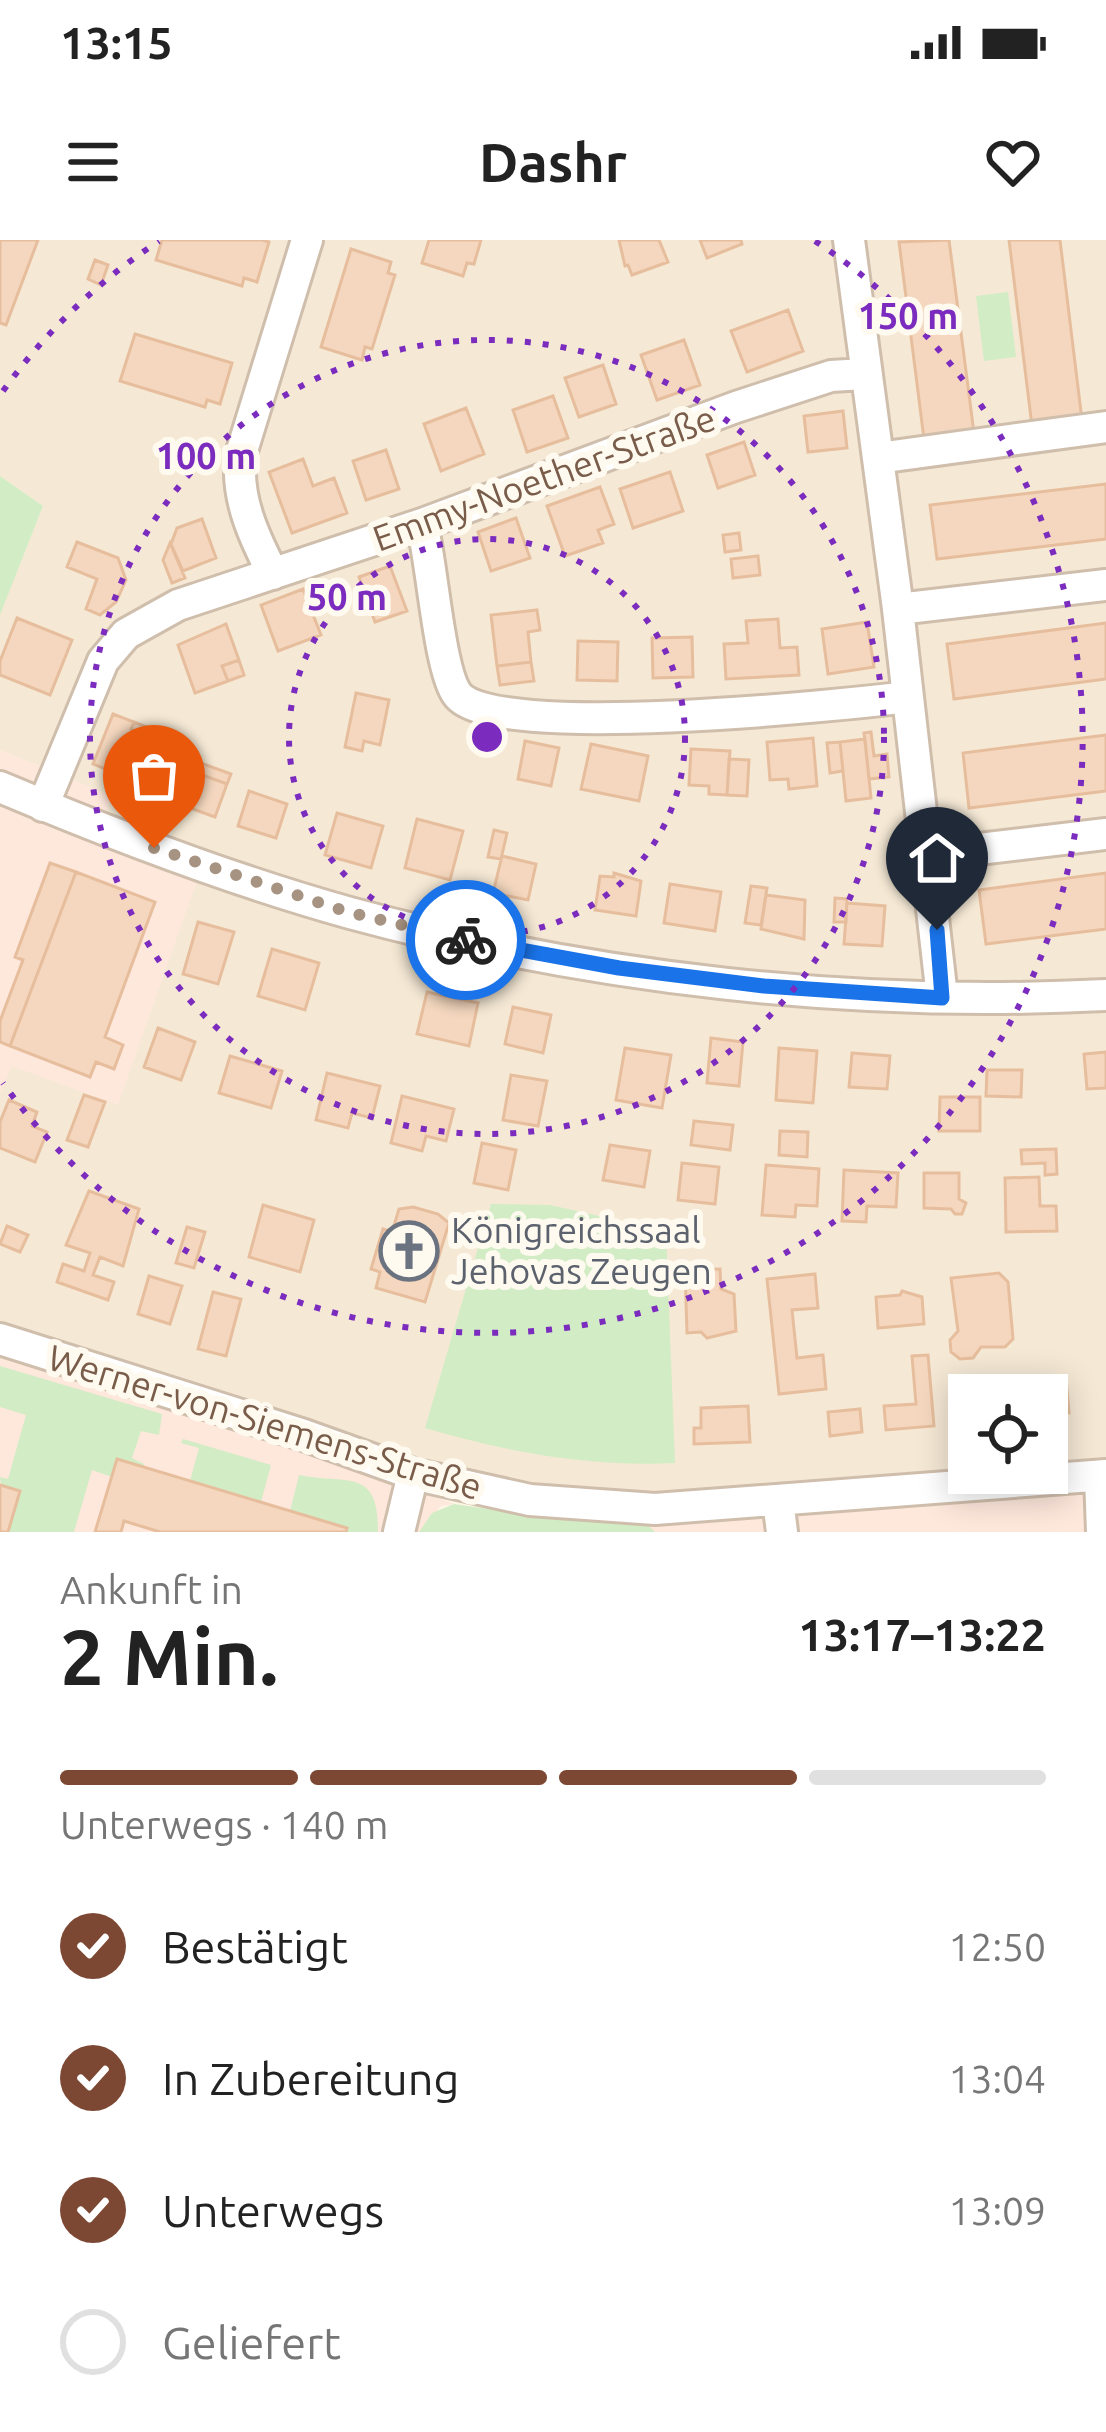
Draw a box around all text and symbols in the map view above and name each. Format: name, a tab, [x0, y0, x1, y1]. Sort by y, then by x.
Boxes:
text: 13:15	[60, 17, 173, 68]
icon: menu	[60, 129, 126, 195]
icon: heart	[980, 129, 1046, 195]
text: Dashr	[479, 132, 627, 192]
text: 150 m	[858, 295, 958, 336]
street label: Emmy-Noether-Straße	[367, 396, 721, 559]
text: 100 m	[156, 435, 256, 476]
text: 50 m	[307, 576, 387, 617]
centre of rings	[466, 716, 508, 758]
pin	[103, 725, 205, 848]
icon: bag	[121, 743, 187, 809]
pin	[886, 807, 988, 930]
icon: home	[904, 825, 970, 891]
courier	[406, 880, 526, 1000]
icon: bike	[433, 907, 499, 973]
place label: Königreichssaal Jehovas Zeugen	[451, 1209, 712, 1291]
church icon: Königreichssaal Jehovas Zeugen	[378, 1220, 440, 1282]
street label: Werner-von-Siemens-Straße	[43, 1336, 487, 1507]
map controls	[948, 1374, 1068, 1494]
button: locate	[948, 1374, 1068, 1494]
text: Ankunft in	[60, 1568, 243, 1611]
text: 13:17–13:22	[798, 1609, 1046, 1660]
text: 2 Min.	[60, 1612, 278, 1700]
text: Unterwegs · 140 m	[60, 1803, 388, 1846]
icon: check	[60, 1913, 126, 1979]
text: Bestätigt	[162, 1921, 348, 1972]
text: 12:50	[948, 1925, 1046, 1968]
icon: check	[60, 2045, 126, 2111]
text: In Zubereitung	[162, 2053, 459, 2104]
text: 13:04	[948, 2057, 1046, 2100]
icon: check	[60, 2177, 126, 2243]
text: Unterwegs	[162, 2185, 384, 2236]
text: 13:09	[948, 2189, 1046, 2232]
text: Geliefert	[162, 2317, 341, 2368]

